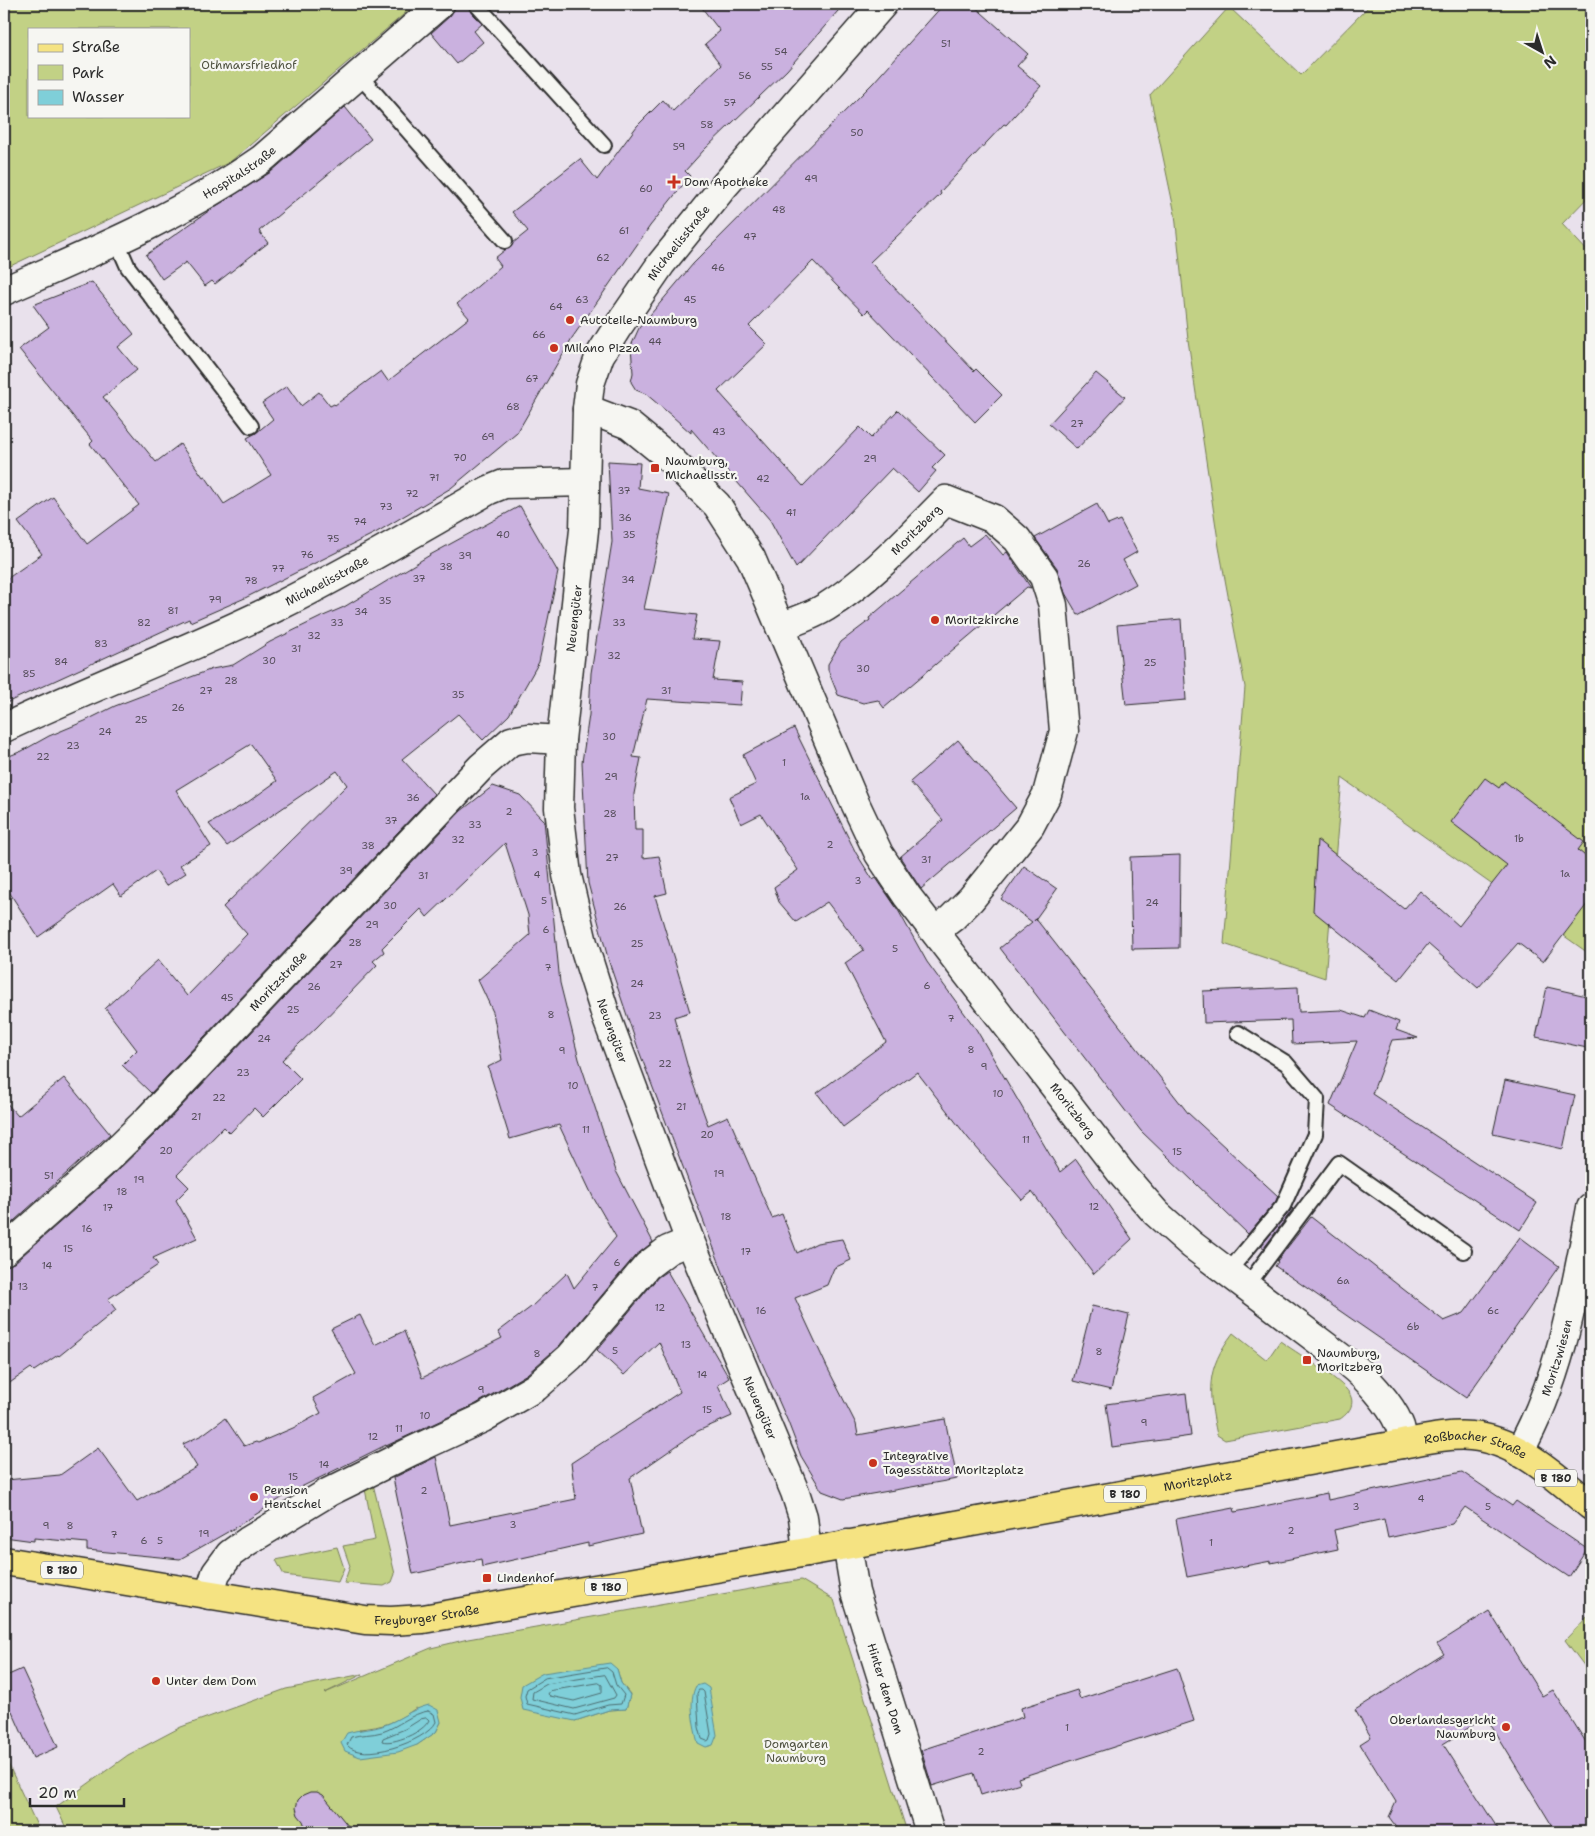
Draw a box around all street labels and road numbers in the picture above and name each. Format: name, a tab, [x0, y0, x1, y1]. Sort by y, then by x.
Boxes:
street label: Hospitalstraße	[200, 142, 280, 203]
street label: Michaelisstraße	[644, 201, 714, 284]
street label: Moritzberg	[887, 501, 945, 559]
street label: Michaelisstraße	[283, 552, 372, 610]
street label: Neuengüter	[563, 583, 586, 653]
street label: Moritzstraße	[246, 948, 311, 1015]
street label: Neuengüter	[593, 996, 631, 1066]
street label: Moritzberg	[1046, 1080, 1099, 1141]
street label: Moritzwiesen	[1538, 1318, 1576, 1398]
street label: Neuengüter	[739, 1374, 781, 1443]
street label: Roßbacher Straße	[1423, 1428, 1530, 1463]
street label: Moritzplatz	[1162, 1467, 1234, 1495]
road number: B 180	[1535, 1470, 1577, 1486]
road number: B 180	[1104, 1486, 1146, 1502]
road number: B 180	[41, 1562, 83, 1578]
road number: B 180	[585, 1578, 627, 1595]
street label: Freyburger Straße	[374, 1601, 481, 1629]
street label: Hinter dem Dom	[864, 1641, 907, 1736]

